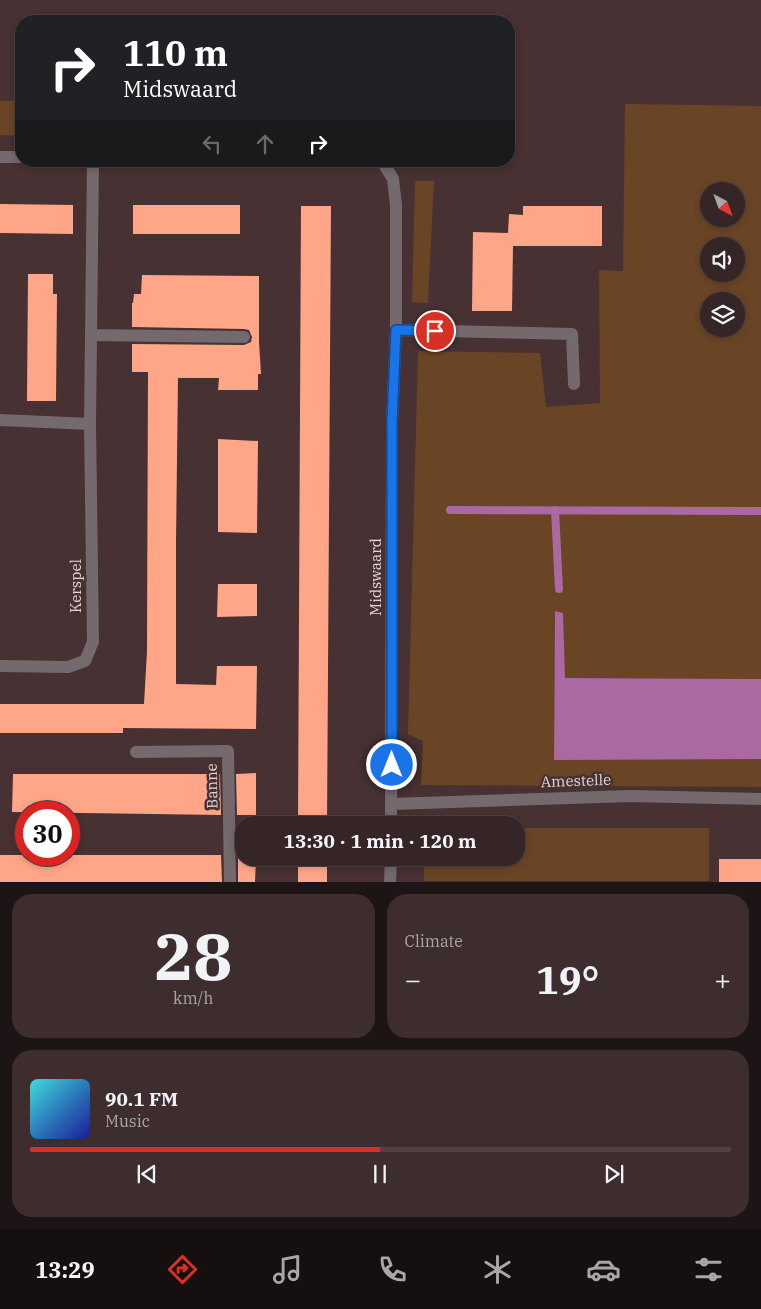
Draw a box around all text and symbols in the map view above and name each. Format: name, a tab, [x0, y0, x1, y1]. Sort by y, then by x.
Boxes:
text: 110 m	[123, 30, 228, 76]
icon: right	[40, 35, 105, 100]
text: Midswaard	[123, 74, 237, 103]
icon: left	[198, 130, 226, 158]
icon: ahead	[251, 130, 279, 158]
icon: right	[304, 130, 332, 158]
north arrow	[700, 182, 745, 228]
map controls	[700, 182, 745, 337]
button: sound	[700, 237, 745, 282]
button: layers	[700, 292, 745, 337]
pin	[414, 310, 456, 352]
icon: arrive	[421, 317, 449, 345]
street label: Midswaard	[366, 538, 385, 616]
street label: Kerspel	[66, 559, 85, 613]
position arrow	[365, 738, 417, 790]
street label: Banne	[202, 763, 221, 809]
street label: Amestelle	[541, 770, 611, 791]
speed limit sign: 30	[15, 801, 80, 866]
text: 13:30 · 1 min · 120 m	[284, 829, 476, 853]
text: 28	[154, 913, 232, 998]
text: Climate	[405, 931, 463, 951]
text: 19°	[536, 955, 599, 1004]
text: −	[405, 961, 421, 998]
text: +	[714, 961, 731, 998]
text: km/h	[173, 988, 213, 1008]
text: 90.1 FM	[105, 1087, 178, 1111]
text: Music	[105, 1111, 150, 1131]
icon: previous	[133, 1160, 161, 1188]
icon: pause	[366, 1160, 394, 1188]
icon: next	[600, 1160, 628, 1188]
icon: directions	[165, 1252, 200, 1287]
icon: music	[270, 1252, 305, 1287]
icon: phone	[375, 1252, 410, 1287]
icon: climate	[480, 1252, 515, 1287]
icon: car	[586, 1252, 621, 1287]
icon: filters	[691, 1252, 726, 1287]
text: 13:29	[35, 1255, 95, 1284]

